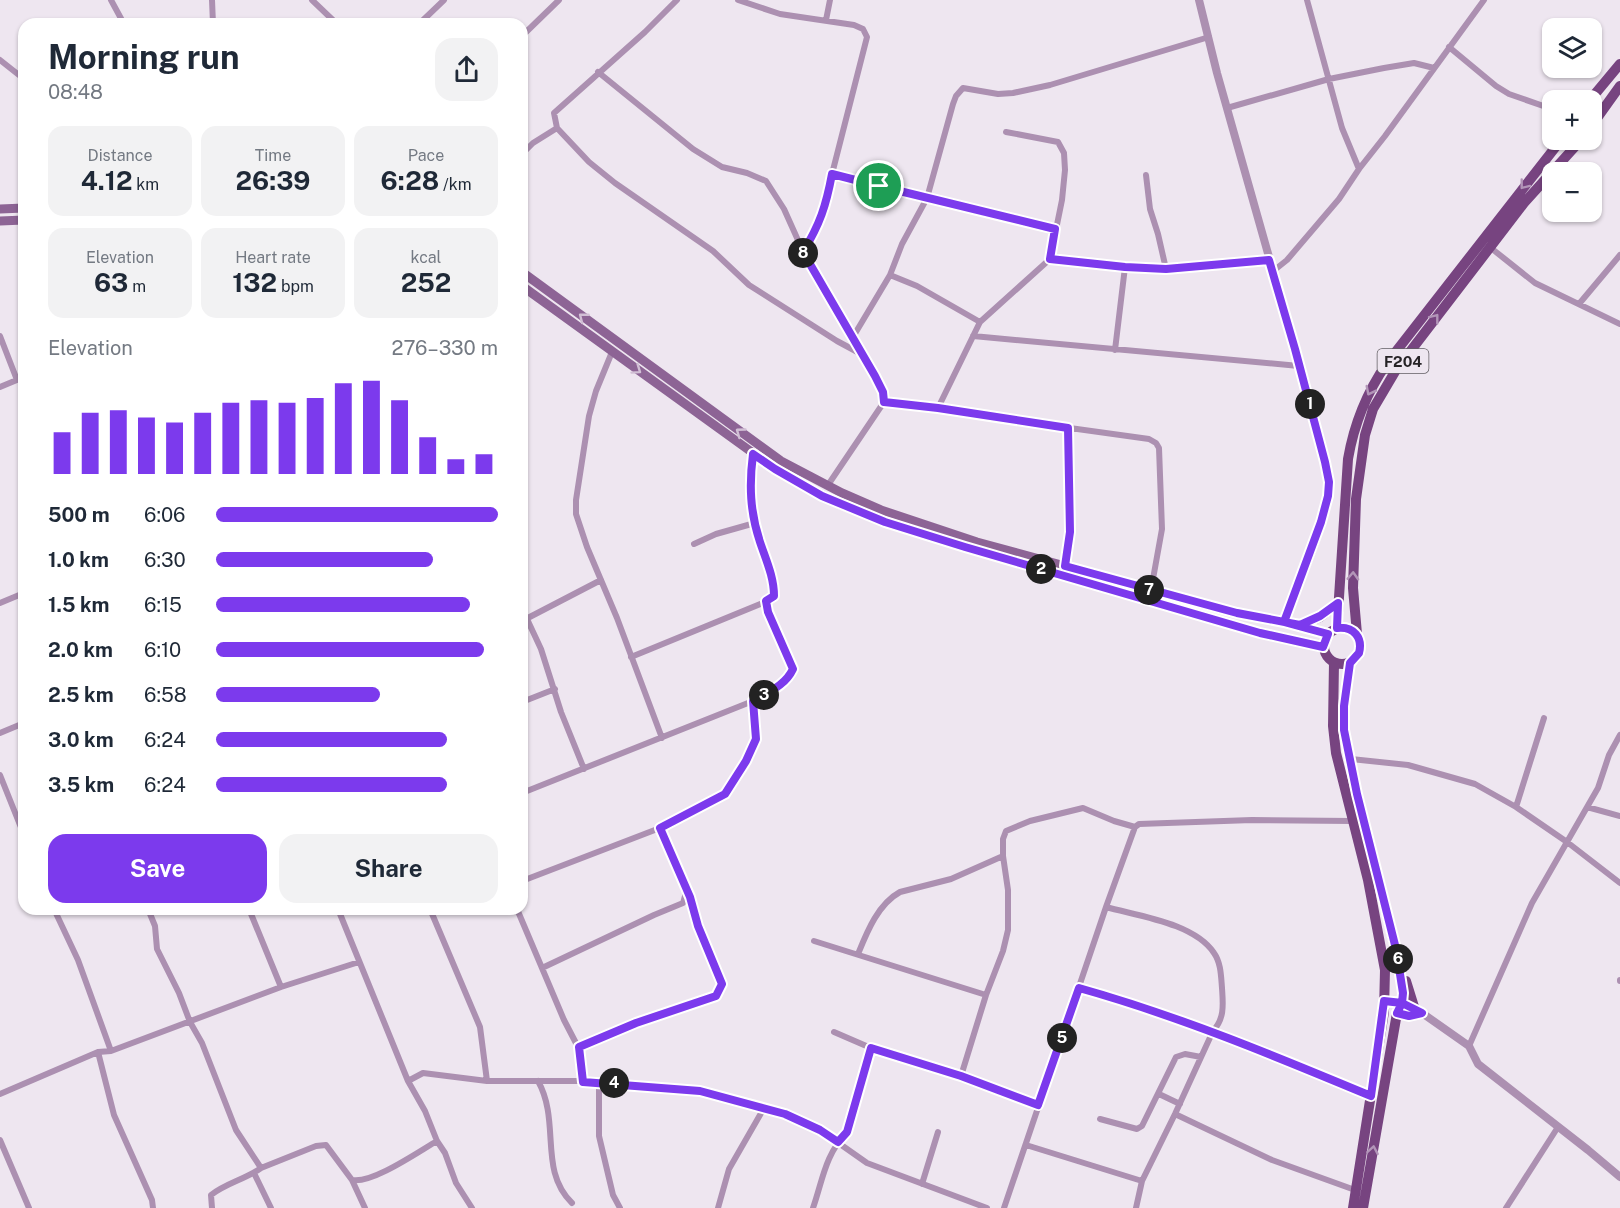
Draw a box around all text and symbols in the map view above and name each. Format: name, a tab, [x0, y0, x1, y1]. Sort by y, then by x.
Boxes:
map controls	[1542, 18, 1602, 222]
button: layers	[1542, 18, 1602, 78]
text: Morning run	[48, 38, 240, 76]
button: share	[435, 38, 498, 101]
text: 08:48	[48, 80, 103, 104]
button: +	[1542, 90, 1602, 150]
text: Distance	[88, 146, 152, 165]
text: Time	[255, 146, 291, 165]
text: Pace	[408, 146, 444, 165]
pin	[853, 160, 904, 211]
button: −	[1542, 162, 1602, 222]
text: 4.12	[81, 165, 132, 196]
text: 26:39	[235, 165, 311, 196]
text: 6:28	[381, 165, 439, 196]
icon: arrive	[862, 169, 895, 202]
text: km	[132, 175, 159, 194]
text: /km	[439, 175, 471, 194]
one-way arrow	[1521, 178, 1532, 189]
pin: 8	[788, 238, 818, 268]
text: 8	[798, 243, 808, 262]
text: Elevation	[86, 248, 154, 267]
text: Heart rate	[235, 248, 311, 267]
text: kcal	[411, 248, 441, 267]
text: 63	[94, 267, 128, 298]
text: 132	[232, 267, 277, 298]
text: 252	[401, 267, 451, 298]
text: m	[128, 277, 146, 296]
text: bpm	[277, 277, 314, 296]
one-way arrow	[579, 313, 590, 324]
one-way arrow	[1428, 314, 1439, 325]
text: Elevation	[48, 336, 133, 360]
text: 276–330 m	[392, 336, 498, 360]
road number: F204	[1378, 349, 1428, 373]
one-way arrow	[630, 363, 641, 374]
one-way arrow	[1366, 385, 1377, 396]
pin: 1	[1295, 389, 1325, 419]
text: 1	[1307, 394, 1313, 413]
one-way arrow	[736, 428, 747, 439]
text: 500 m	[48, 503, 110, 527]
text: 6:06	[144, 503, 186, 527]
text: 1.0 km	[48, 548, 109, 572]
text: 6:30	[144, 548, 186, 572]
pin: 2	[1026, 554, 1056, 584]
text: 2	[1036, 559, 1046, 578]
one-way arrow	[1347, 571, 1360, 580]
pin: 7	[1134, 575, 1164, 605]
text: 7	[1144, 580, 1154, 599]
text: 1.5 km	[48, 593, 109, 617]
text: 6:15	[144, 593, 182, 617]
text: 2.0 km	[48, 638, 113, 662]
text: 6:10	[144, 638, 181, 662]
pin: 3	[749, 680, 779, 710]
text: 2.5 km	[48, 683, 114, 707]
text: 6:58	[144, 683, 187, 707]
text: 3	[759, 685, 769, 704]
text: 3.0 km	[48, 728, 114, 752]
text: 6:24	[144, 728, 186, 752]
text: 3.5 km	[48, 773, 114, 797]
text: 6:24	[144, 773, 186, 797]
button: Save	[48, 834, 267, 903]
button: Share	[279, 834, 498, 903]
pin: 6	[1383, 944, 1413, 974]
text: 6	[1393, 949, 1403, 968]
pin: 5	[1047, 1023, 1077, 1053]
text: 5	[1057, 1028, 1067, 1047]
pin: 4	[599, 1068, 629, 1098]
text: 4	[609, 1073, 619, 1092]
one-way arrow	[1367, 1146, 1379, 1155]

